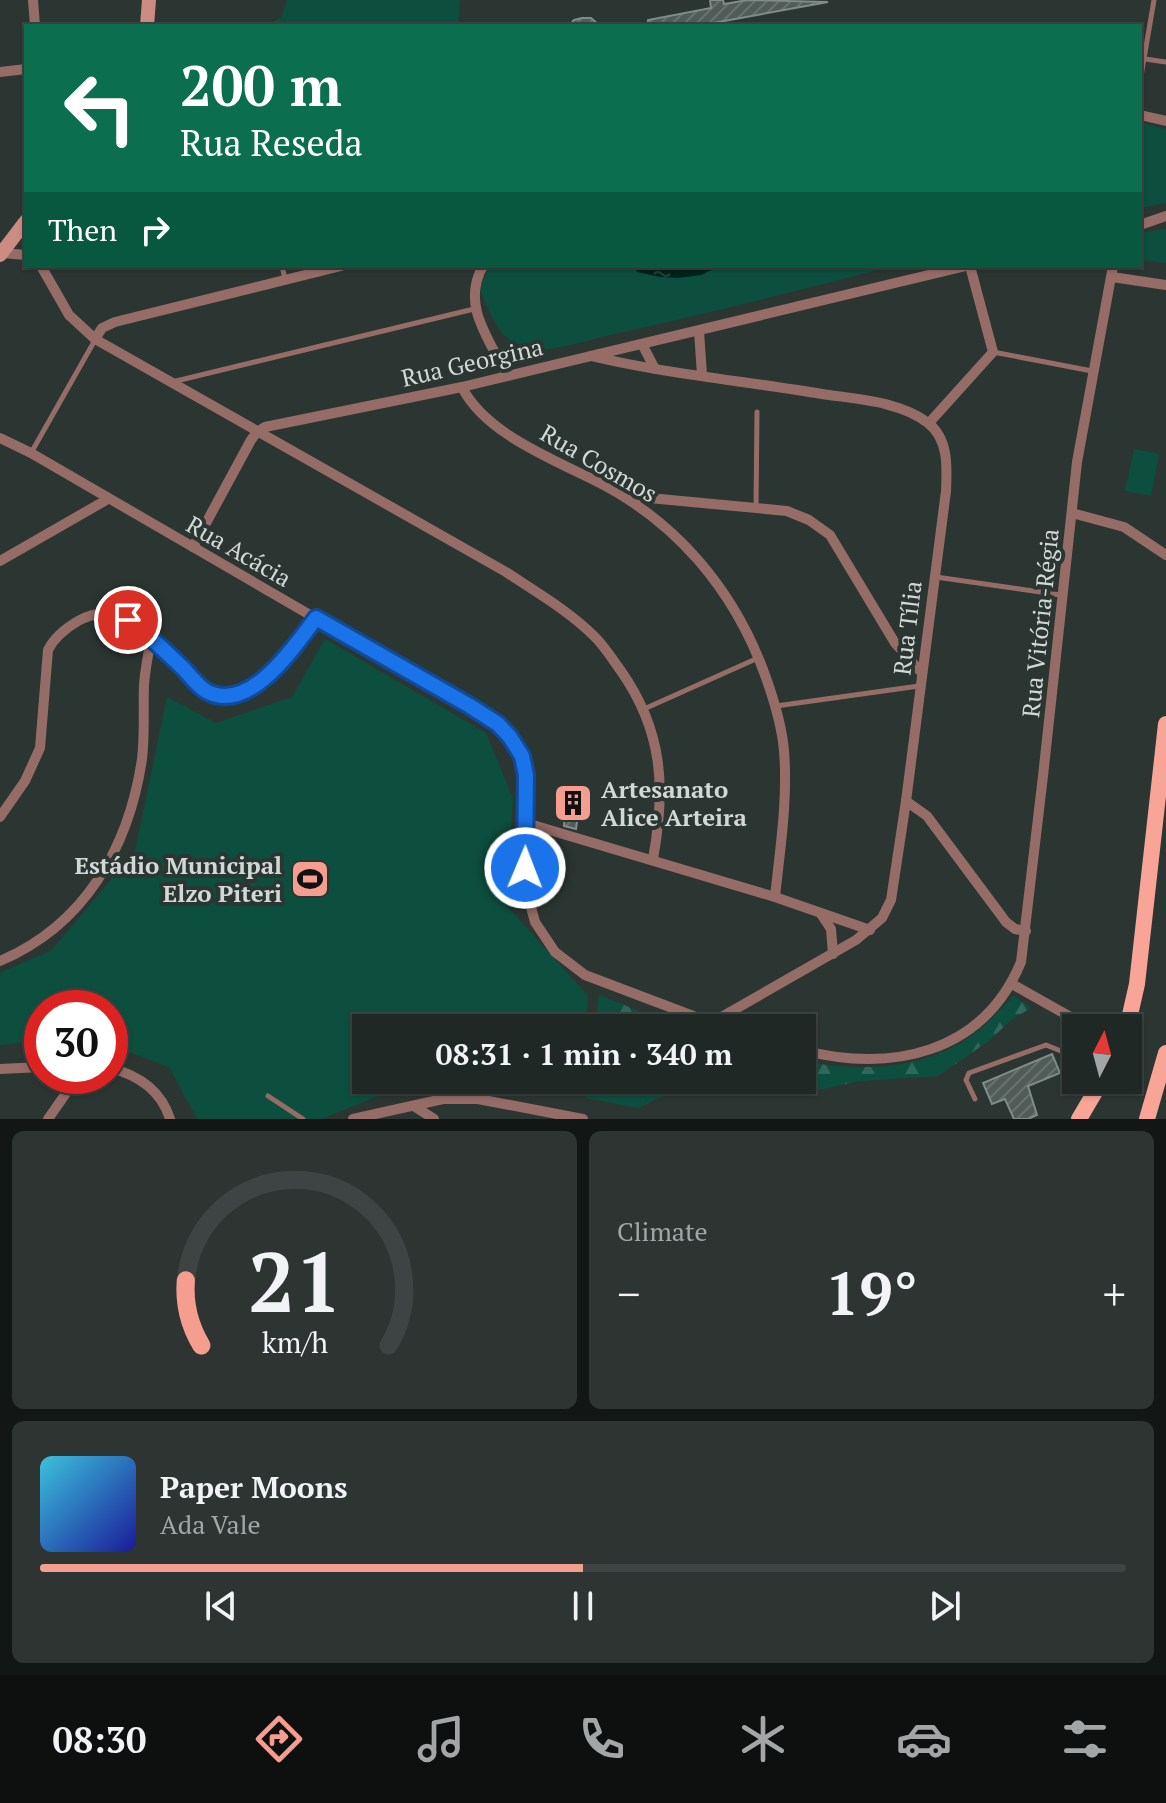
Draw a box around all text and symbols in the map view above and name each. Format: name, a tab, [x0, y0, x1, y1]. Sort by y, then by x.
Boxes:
text: 200 m	[180, 48, 342, 122]
icon: left	[48, 56, 152, 160]
text: Rua Reseda	[180, 119, 363, 166]
icon: right	[133, 208, 177, 252]
text: Then	[48, 210, 117, 250]
street label: Rua Georgina	[398, 330, 546, 394]
street label: Rua Cosmos	[535, 417, 663, 509]
street label: Rua Acácia	[181, 508, 297, 594]
street label: Rua Vitória-Régia	[1014, 527, 1066, 719]
street label: Rua Tília	[885, 579, 929, 677]
pin	[94, 586, 162, 654]
icon: arrive	[106, 598, 150, 642]
place label: Artesanato Alice Arteira	[601, 773, 747, 833]
building icon: Artesanato Alice Arteira	[552, 782, 594, 824]
position arrow	[483, 826, 567, 910]
place label: Estádio Municipal Elzo Piteri	[74, 849, 282, 909]
sports icon: Estádio Municipal Elzo Piteri	[289, 858, 331, 900]
speed limit sign: 30	[24, 990, 128, 1094]
north arrow	[1062, 1014, 1142, 1094]
map controls	[1062, 1014, 1142, 1094]
text: 08:31 · 1 min · 340 m	[436, 1034, 732, 1074]
text: Climate	[617, 1214, 708, 1248]
text: 21	[247, 1226, 342, 1336]
text: 19°	[825, 1253, 918, 1332]
text: −	[617, 1264, 640, 1323]
text: +	[1103, 1264, 1126, 1323]
text: km/h	[261, 1323, 328, 1361]
text: Paper Moons	[160, 1467, 348, 1507]
text: Ada Vale	[160, 1507, 261, 1541]
icon: previous	[199, 1584, 243, 1628]
icon: pause	[561, 1584, 605, 1628]
icon: next	[923, 1584, 967, 1628]
icon: directions	[251, 1711, 307, 1767]
icon: music	[413, 1711, 469, 1767]
icon: phone	[574, 1711, 630, 1767]
icon: climate	[735, 1711, 791, 1767]
icon: car	[896, 1711, 952, 1767]
icon: filters	[1057, 1711, 1113, 1767]
text: 08:30	[53, 1716, 146, 1763]

